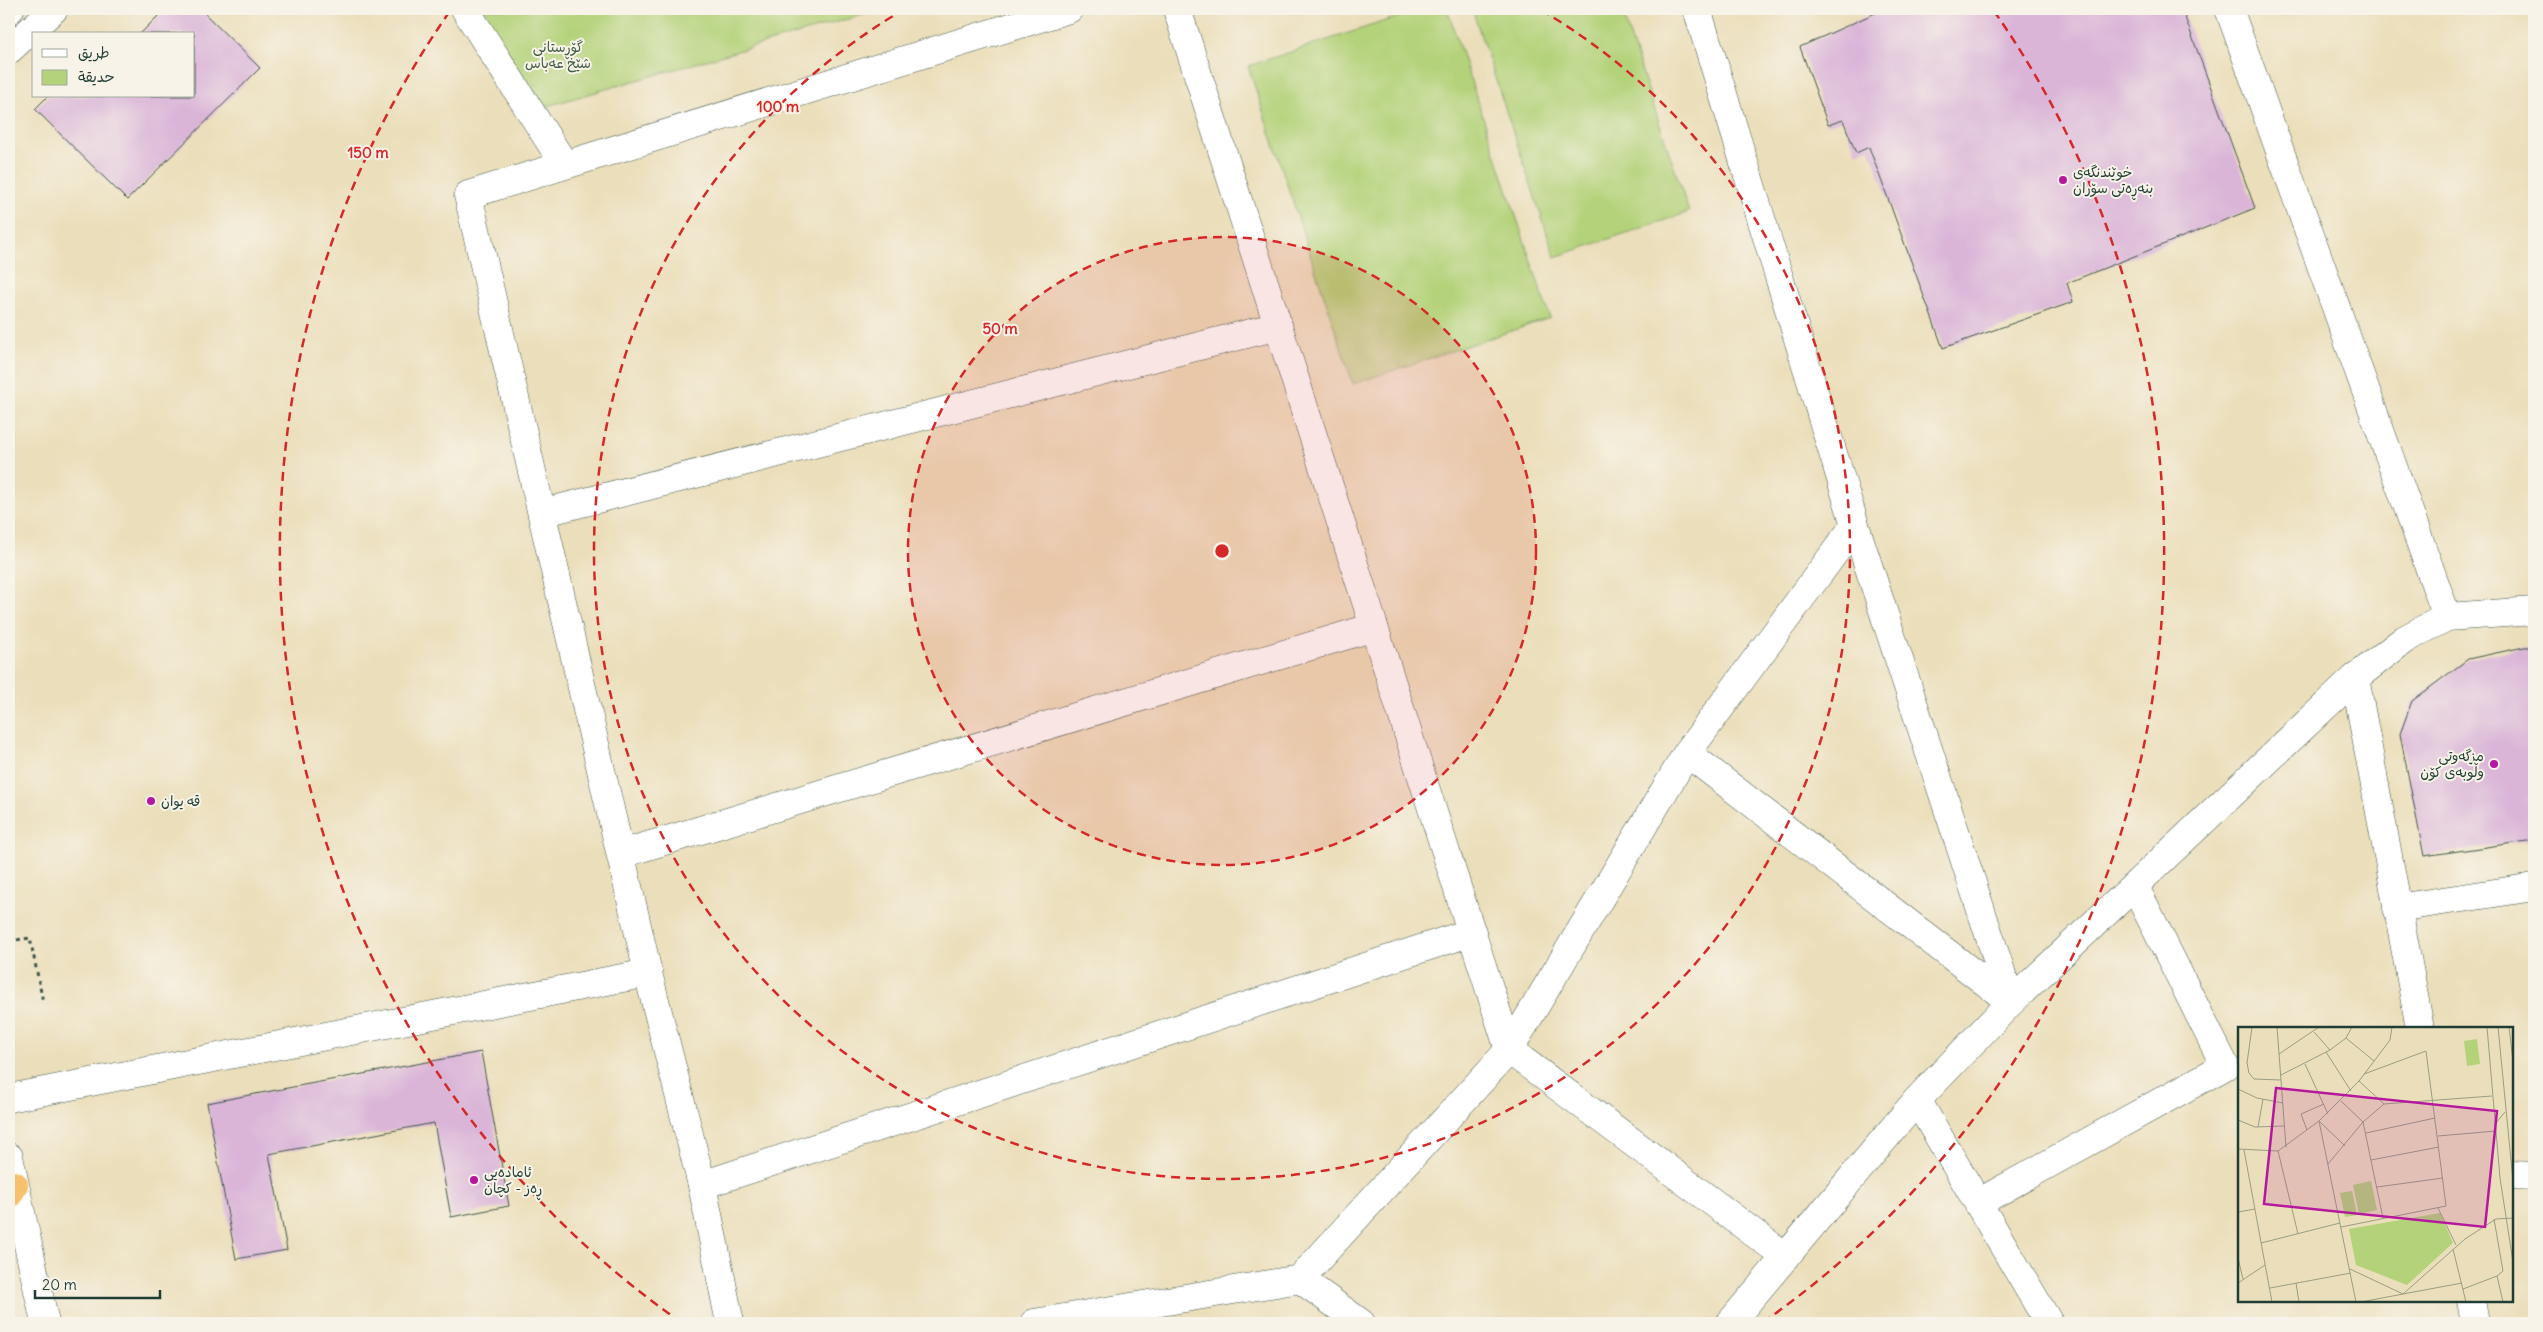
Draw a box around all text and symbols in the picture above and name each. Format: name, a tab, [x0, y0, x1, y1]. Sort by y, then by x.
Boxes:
legend	[32, 32, 195, 98]
park label: گۆڕستانی شێخ عەباس	[525, 38, 591, 73]
text: طريق	[78, 43, 110, 62]
text: حديقة	[78, 67, 115, 86]
text: 100 m	[757, 97, 799, 116]
text: 150 m	[347, 143, 389, 162]
place label: خوێندنگەی بنەڕەتی سۆران	[2073, 163, 2153, 201]
marker: خوێندنگەی بنەڕەتی سۆران	[2057, 174, 2069, 186]
text: 50 m	[982, 319, 1018, 338]
centre of rings	[1213, 542, 1231, 560]
place label: مزگەوتی وڵوبەی کۆن	[2420, 747, 2484, 781]
marker: مزگەوتی وڵوبەی کۆن	[2488, 758, 2500, 770]
place label: قه یوان	[161, 792, 200, 810]
marker: قه یوان	[145, 795, 157, 807]
inset map	[2238, 1027, 2513, 1302]
place label: ئامادەیی ڕەز - کچان	[484, 1163, 542, 1201]
marker: ئامادەیی ڕەز - کچان	[468, 1174, 480, 1186]
scale bar	[35, 1267, 160, 1299]
text: 20 m	[42, 1275, 77, 1294]

